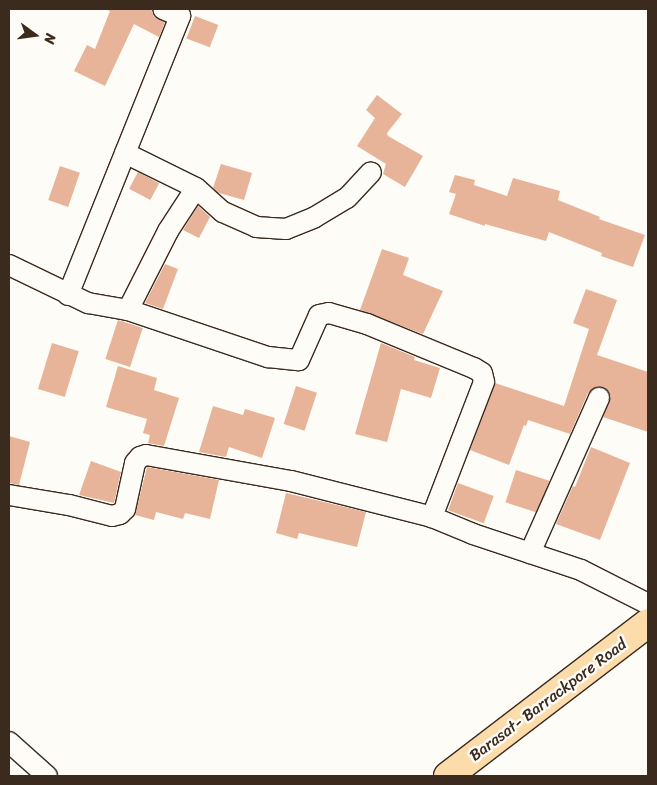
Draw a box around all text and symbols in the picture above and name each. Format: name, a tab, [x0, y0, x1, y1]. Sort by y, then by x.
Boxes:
north arrow	[10, 10, 60, 60]
text: N	[37, 31, 63, 46]
street label: Barasat- Barrackpore Road	[466, 635, 630, 765]

